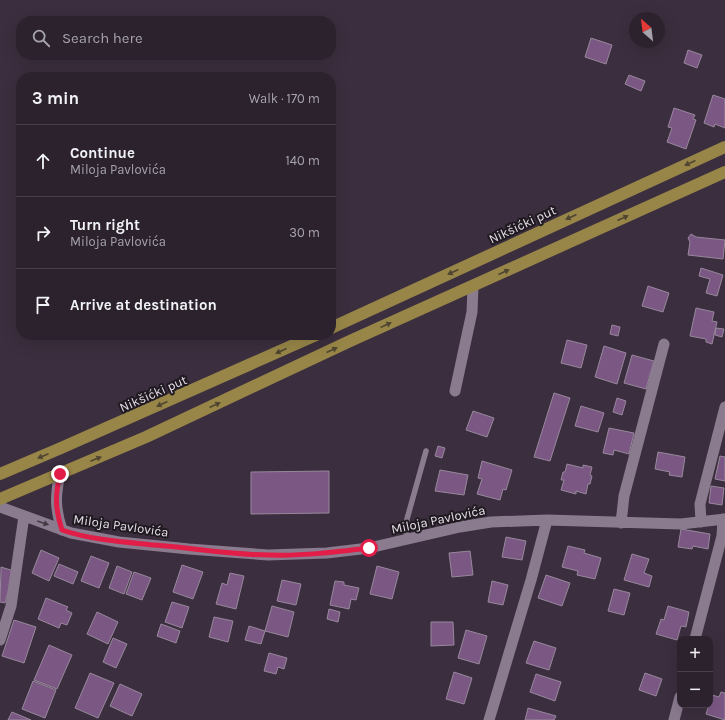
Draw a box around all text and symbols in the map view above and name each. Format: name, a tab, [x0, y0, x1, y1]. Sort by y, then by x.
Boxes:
north arrow	[629, 12, 665, 48]
search box	[16, 16, 336, 60]
icon: search	[30, 27, 52, 49]
text: Search here	[62, 29, 143, 47]
text: 3 min	[32, 88, 79, 108]
text: Walk · 170 m	[249, 91, 320, 106]
text: Continue	[70, 144, 135, 162]
icon: ahead	[32, 150, 54, 172]
text: 140 m	[285, 153, 320, 168]
one-way arrow	[684, 160, 695, 166]
text: Miloja Pavlovića	[70, 162, 166, 177]
street label: Nikšićki put	[486, 202, 558, 246]
one-way arrow	[566, 214, 577, 220]
one-way arrow	[617, 215, 628, 221]
text: Turn right	[70, 216, 140, 234]
icon: right	[32, 222, 54, 244]
text: 30 m	[289, 225, 320, 240]
text: Miloja Pavlovića	[70, 234, 166, 249]
one-way arrow	[448, 269, 459, 275]
one-way arrow	[499, 269, 510, 275]
icon: arrive	[32, 294, 54, 316]
text: Arrive at destination	[70, 296, 217, 314]
one-way arrow	[380, 322, 392, 328]
one-way arrow	[327, 347, 338, 353]
one-way arrow	[275, 348, 286, 354]
street label: Nikšićki put	[117, 372, 189, 415]
one-way arrow	[156, 401, 167, 407]
one-way arrow	[209, 402, 220, 408]
one-way arrow	[37, 453, 48, 459]
one-way arrow	[91, 455, 103, 461]
route end	[51, 465, 69, 483]
street label: Miloja Pavlovića	[390, 502, 487, 537]
street label: Miloja Pavlovića	[72, 511, 169, 540]
one-way arrow	[37, 520, 49, 526]
route start	[360, 539, 378, 557]
map controls	[677, 636, 713, 708]
button: +	[677, 636, 713, 672]
button: −	[677, 672, 713, 708]

